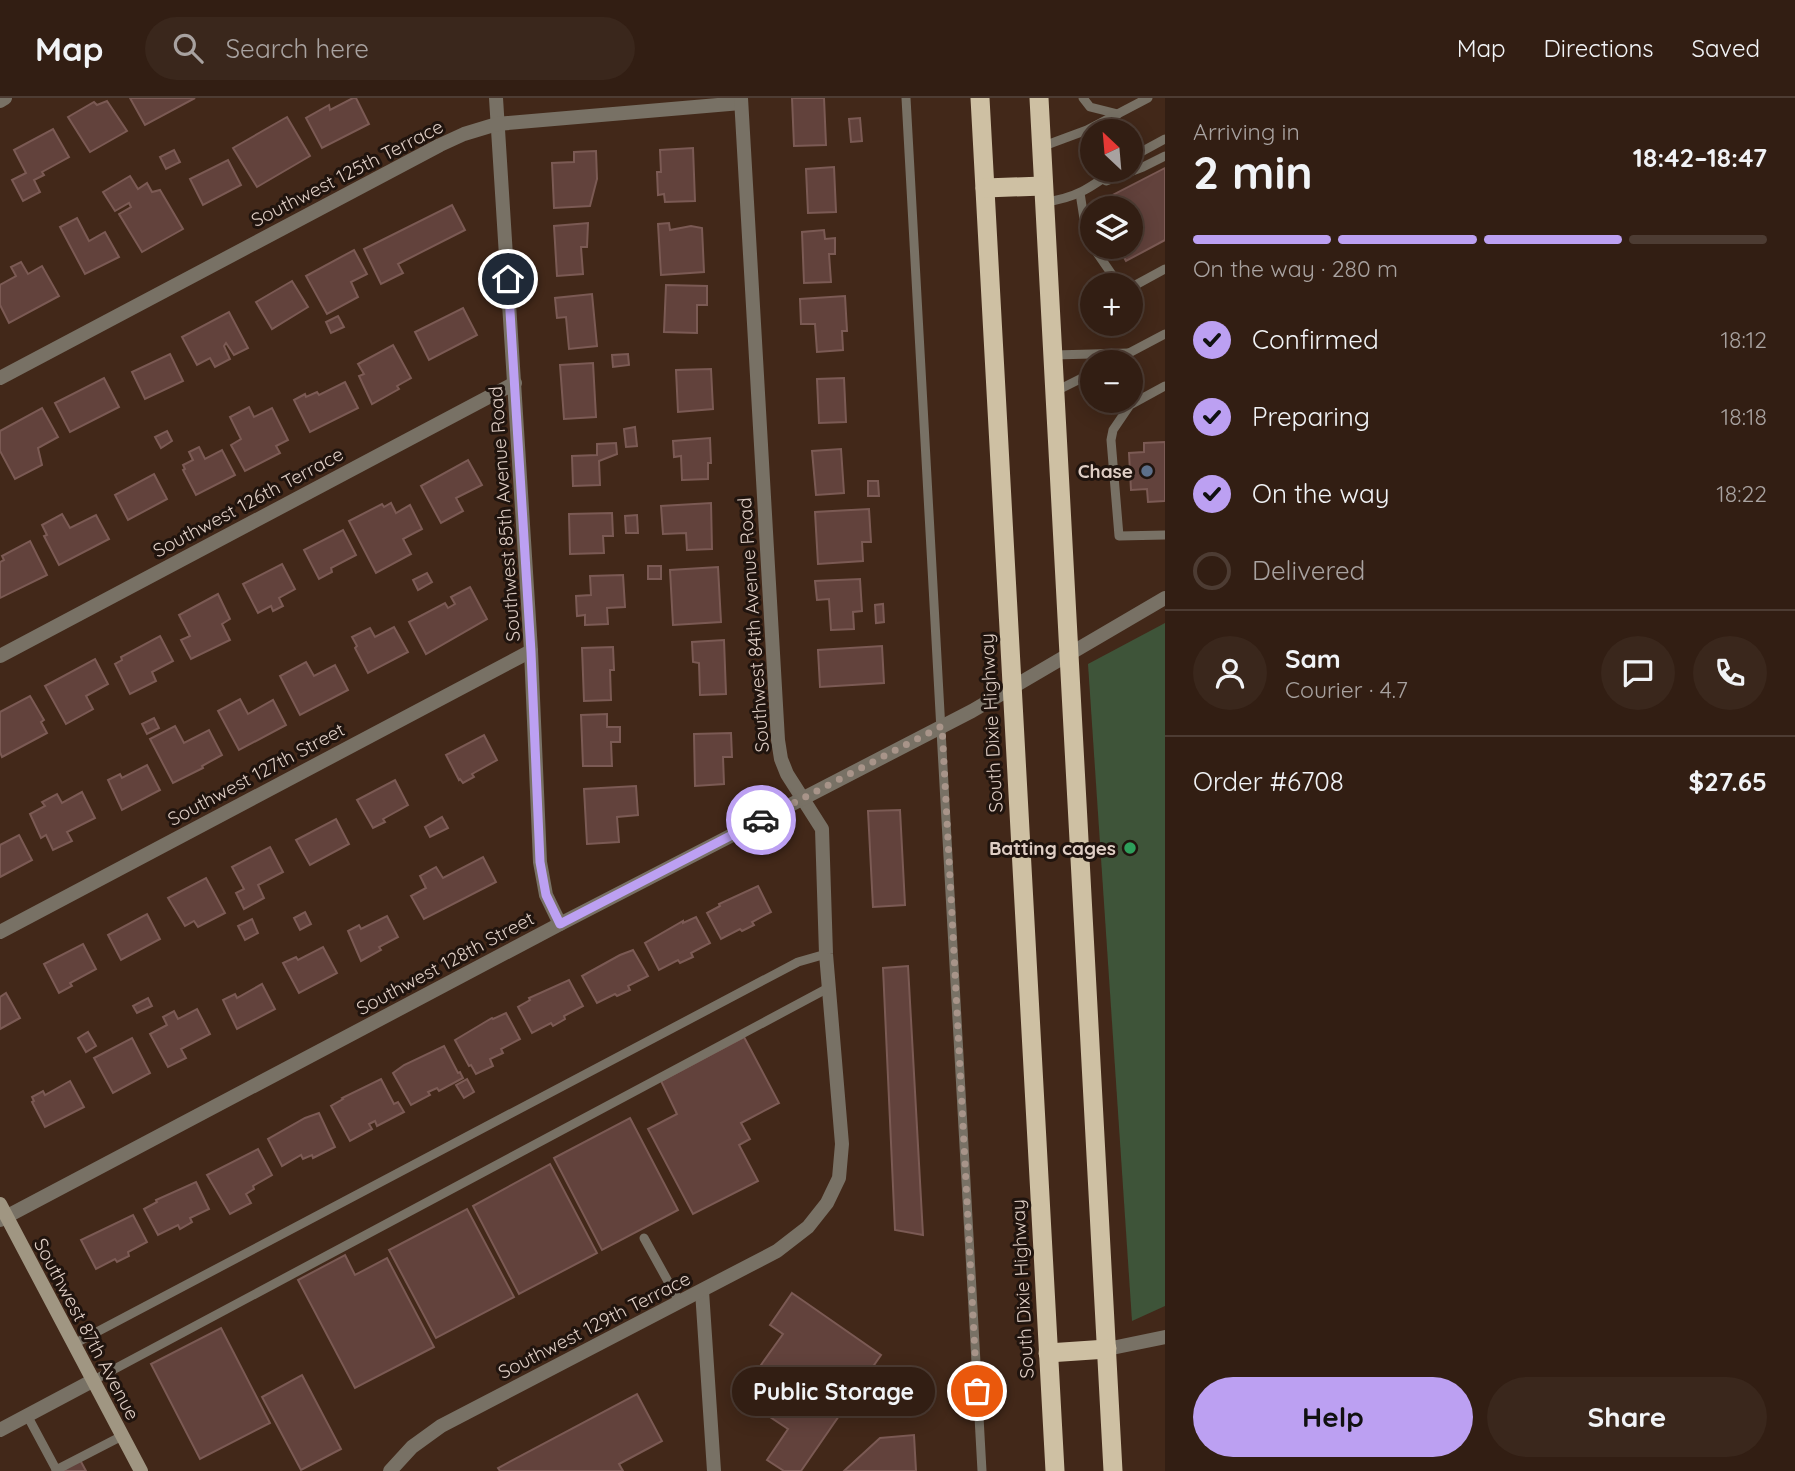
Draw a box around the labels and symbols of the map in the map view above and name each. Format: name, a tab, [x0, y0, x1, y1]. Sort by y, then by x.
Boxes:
street label: Southwest 125th Terrace	[247, 114, 447, 232]
north arrow	[1080, 119, 1143, 182]
pin	[478, 249, 538, 309]
street label: Southwest 85th Avenue Road	[483, 385, 525, 643]
street label: Southwest 126th Terrace	[149, 442, 347, 562]
place label: Chase	[1078, 459, 1133, 483]
marker: Chase	[1139, 463, 1155, 479]
street label: Southwest 84th Avenue Road	[732, 497, 774, 753]
street label: South Dixie Highway	[974, 633, 1008, 813]
street label: Southwest 127th Street	[163, 717, 349, 831]
courier	[726, 785, 796, 855]
place label: Batting cages	[989, 836, 1116, 860]
marker: Batting cages	[1122, 840, 1138, 856]
street label: Southwest 128th Street	[352, 906, 538, 1020]
street label: South Dixie Highway	[1005, 1199, 1039, 1379]
street label: Southwest 87th Avenue	[29, 1234, 145, 1424]
street label: Southwest 129th Terrace	[494, 1266, 694, 1384]
pin	[947, 1361, 1007, 1421]
callout: Public Storage	[732, 1366, 935, 1416]

